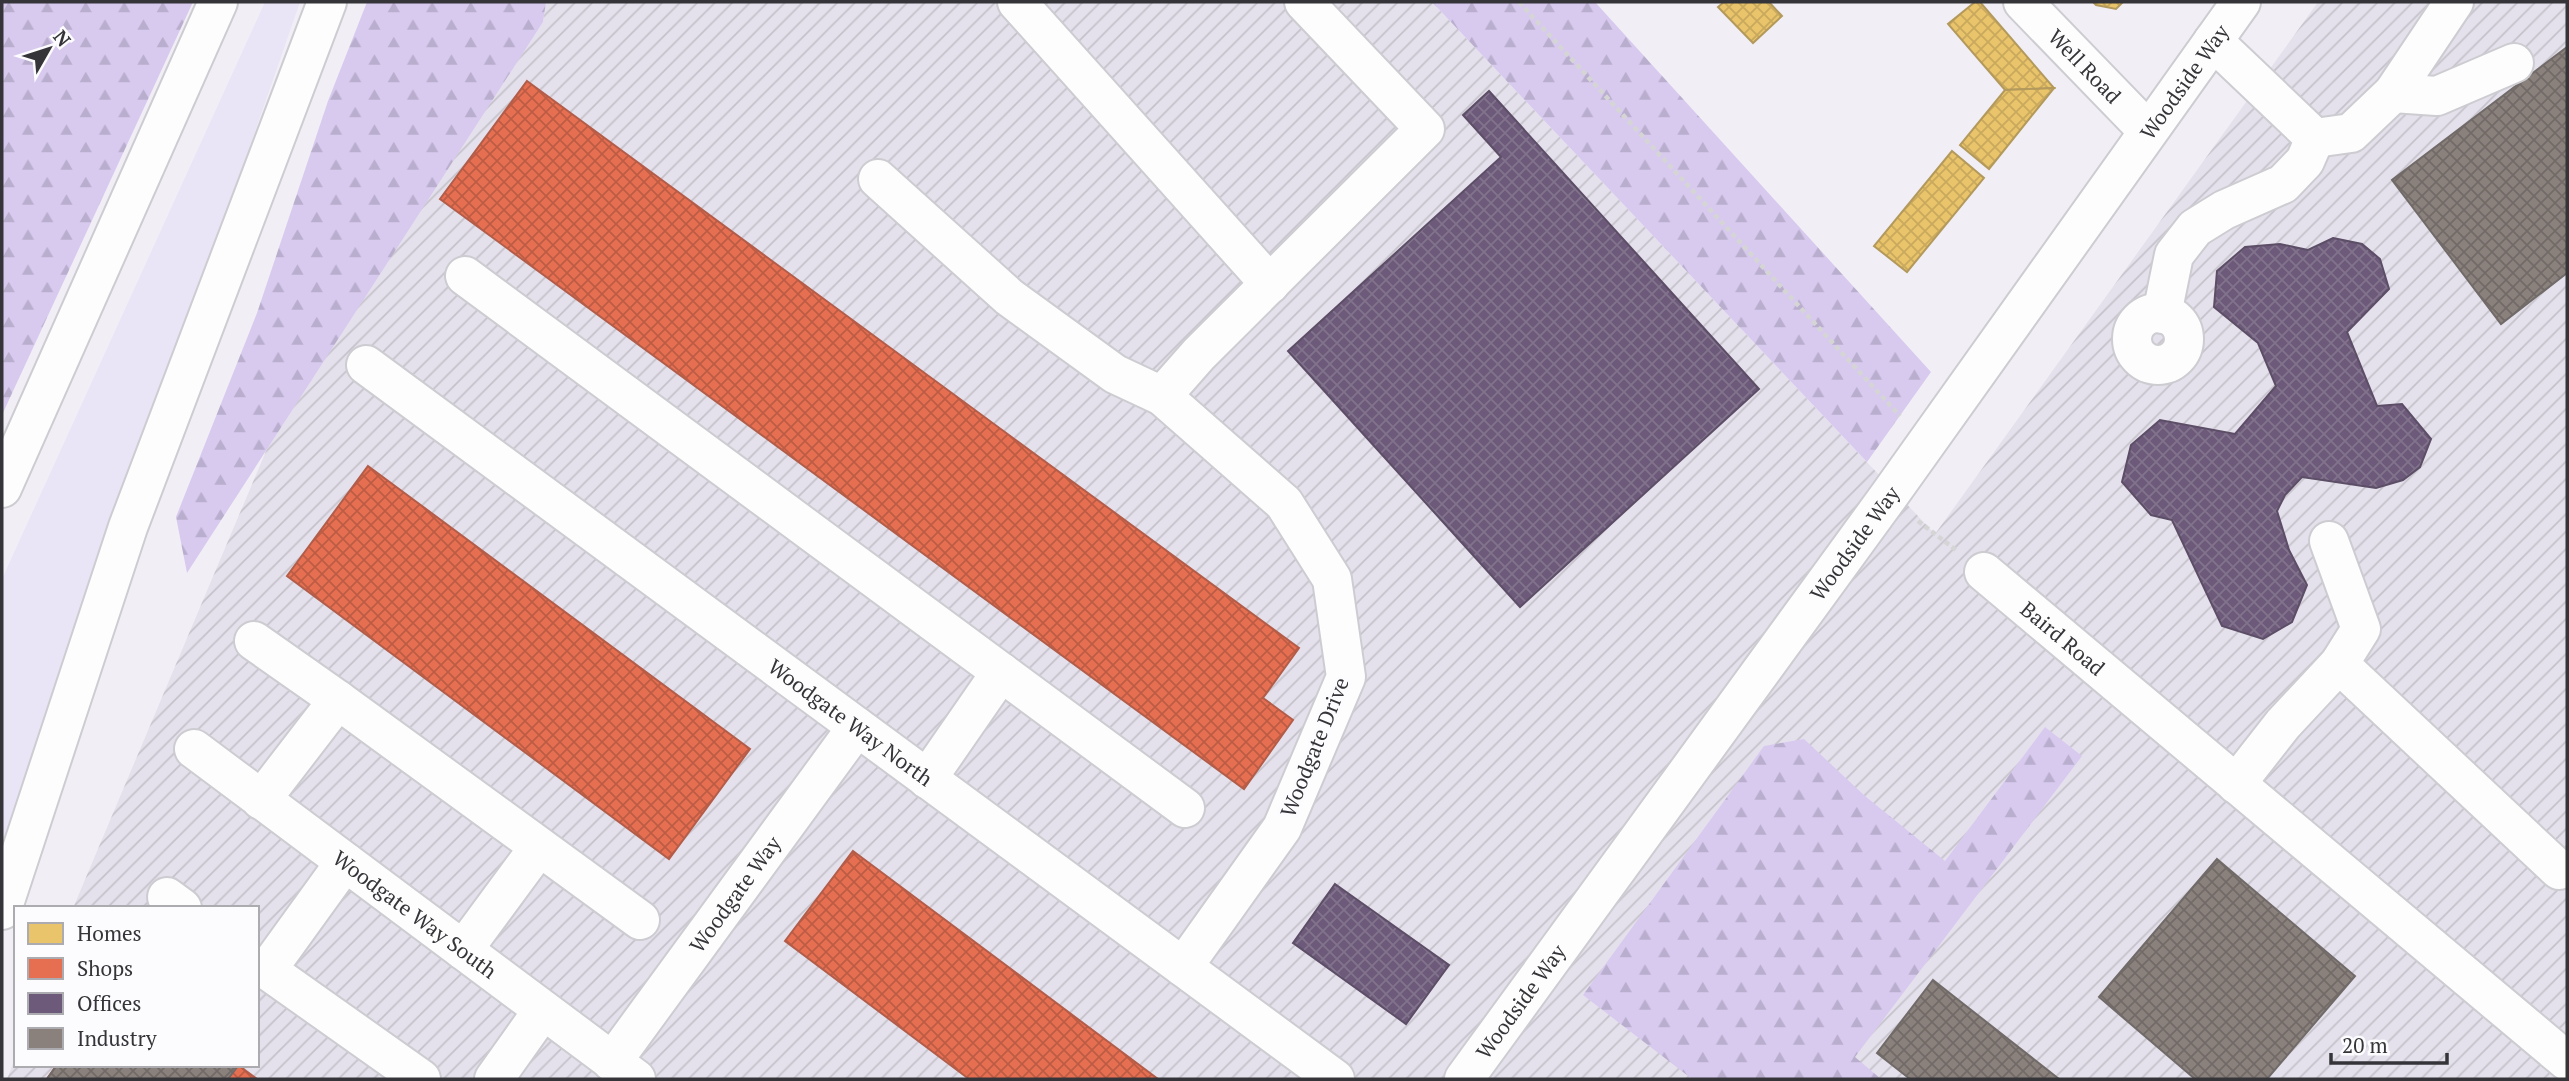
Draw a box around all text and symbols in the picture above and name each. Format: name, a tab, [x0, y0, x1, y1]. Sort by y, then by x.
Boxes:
north arrow	[14, 14, 84, 84]
street label: Woodside Way	[2133, 18, 2235, 145]
street label: Well Road	[2042, 23, 2128, 109]
text: N	[48, 25, 77, 52]
street label: Woodside Way	[1803, 480, 1906, 606]
street label: Baird Road	[2015, 595, 2111, 682]
street label: Woodgate Way North	[763, 652, 939, 792]
street label: Woodgate Drive	[1273, 673, 1355, 821]
street label: Woodgate Way	[683, 830, 787, 958]
street label: Woodgate Way South	[327, 844, 503, 985]
legend	[14, 906, 259, 1067]
text: Homes	[77, 919, 142, 947]
street label: Woodside Way	[1469, 938, 1572, 1064]
text: Shops	[77, 954, 133, 982]
text: Offices	[77, 989, 141, 1017]
scale bar	[2331, 1021, 2446, 1066]
text: Industry	[77, 1024, 157, 1052]
text: 20 m	[2342, 1031, 2388, 1059]

